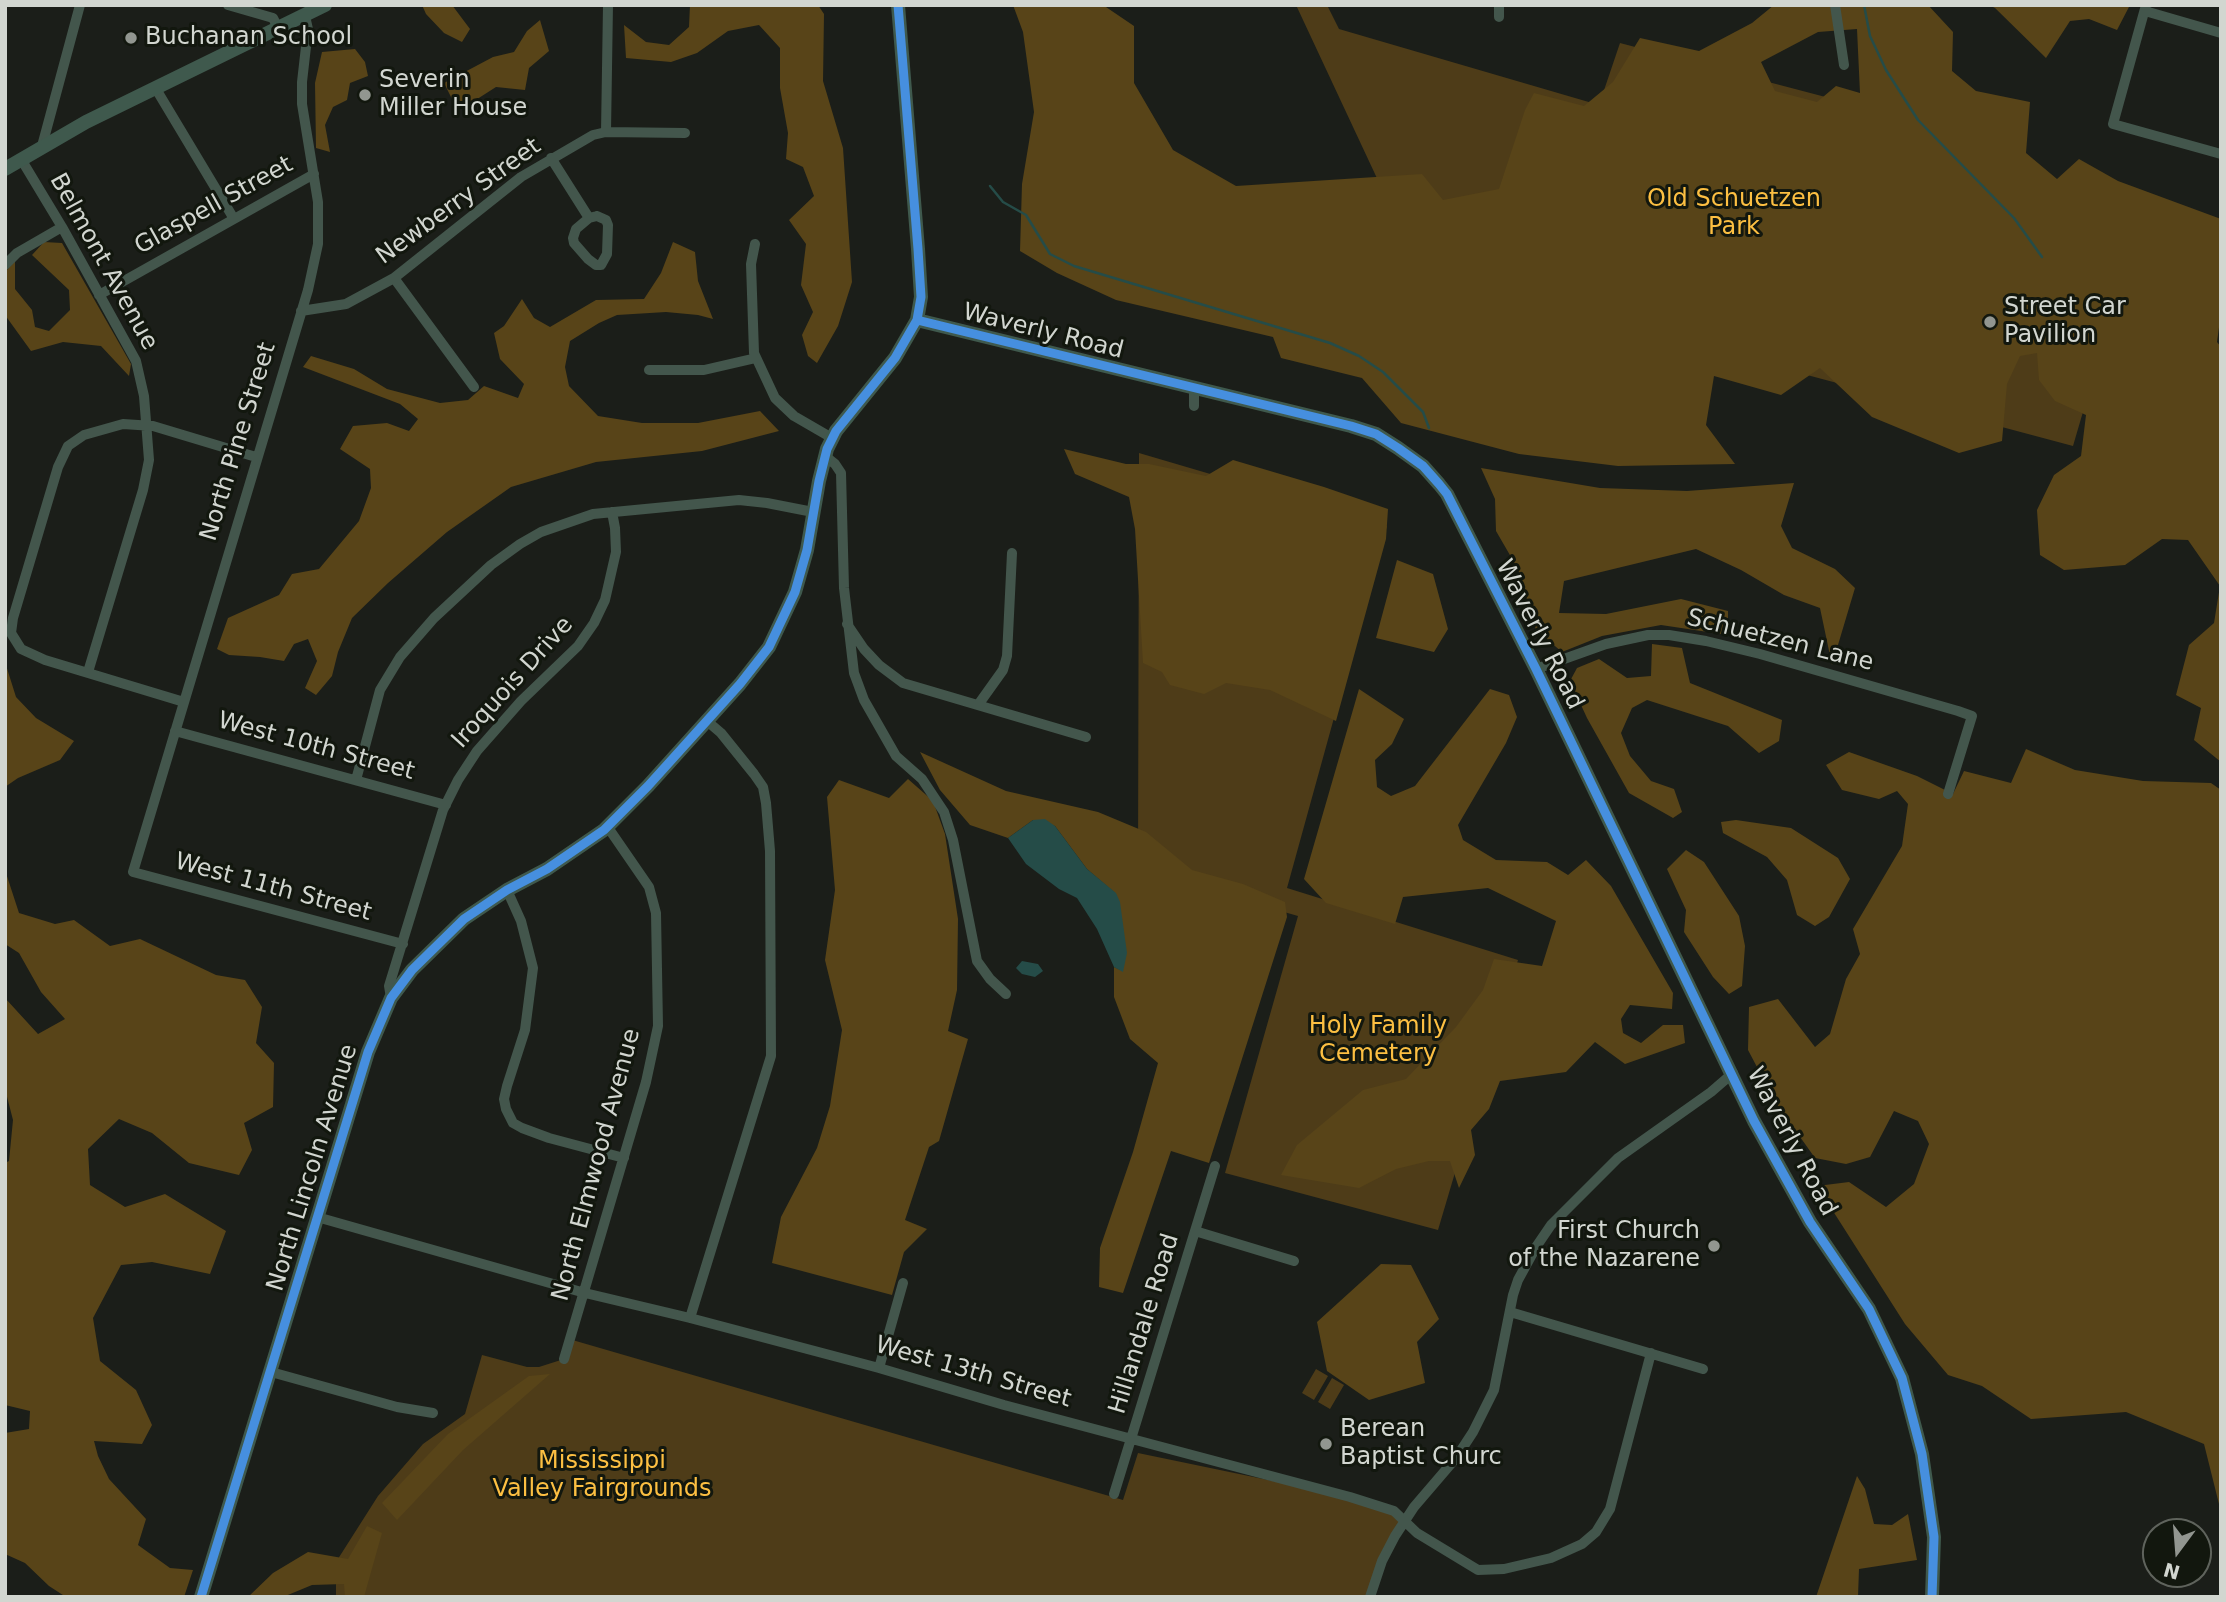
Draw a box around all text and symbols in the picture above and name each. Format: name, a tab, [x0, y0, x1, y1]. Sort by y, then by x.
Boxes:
place label: Buchanan School	[145, 24, 352, 52]
marker: Buchanan School	[123, 30, 139, 46]
place label: Severin Miller House	[379, 67, 527, 123]
marker: Severin Miller House	[357, 87, 373, 103]
street label: Newberry Street	[371, 133, 547, 271]
street label: Glaspell Street	[130, 151, 298, 261]
street label: Belmont Avenue	[43, 169, 163, 355]
park label: Old Schuetzen Park	[1647, 186, 1821, 242]
place label: Street Car Pavilion	[2004, 294, 2126, 350]
street label: Waverly Road	[960, 298, 1126, 366]
marker: Street Car Pavilion	[1982, 314, 1998, 330]
street label: North Pine Street	[195, 339, 283, 545]
street label: Waverly Road	[1489, 555, 1589, 715]
street label: Schuetzen Lane	[1684, 604, 1876, 678]
street label: Iroquois Drive	[446, 611, 580, 755]
street label: West 10th Street	[215, 707, 417, 787]
street label: West 11th Street	[172, 848, 374, 928]
park label: Holy Family Cemetery	[1309, 1013, 1447, 1069]
street label: North Elmwood Avenue	[547, 1026, 647, 1304]
street label: North Lincoln Avenue	[262, 1041, 364, 1295]
street label: Waverly Road	[1740, 1063, 1842, 1221]
place label: First Church of the Nazarene	[1508, 1218, 1700, 1274]
street label: Hillandale Road	[1104, 1230, 1186, 1418]
marker: First Church of the Nazarene	[1706, 1238, 1722, 1254]
street label: West 13th Street	[872, 1331, 1074, 1415]
place label: Berean Baptist Churc	[1340, 1416, 1502, 1472]
marker: Berean Baptist Churc	[1318, 1436, 1334, 1452]
park label: Mississippi Valley Fairgrounds	[492, 1448, 712, 1504]
north arrow	[2142, 1518, 2212, 1588]
text: N	[2161, 1558, 2182, 1584]

